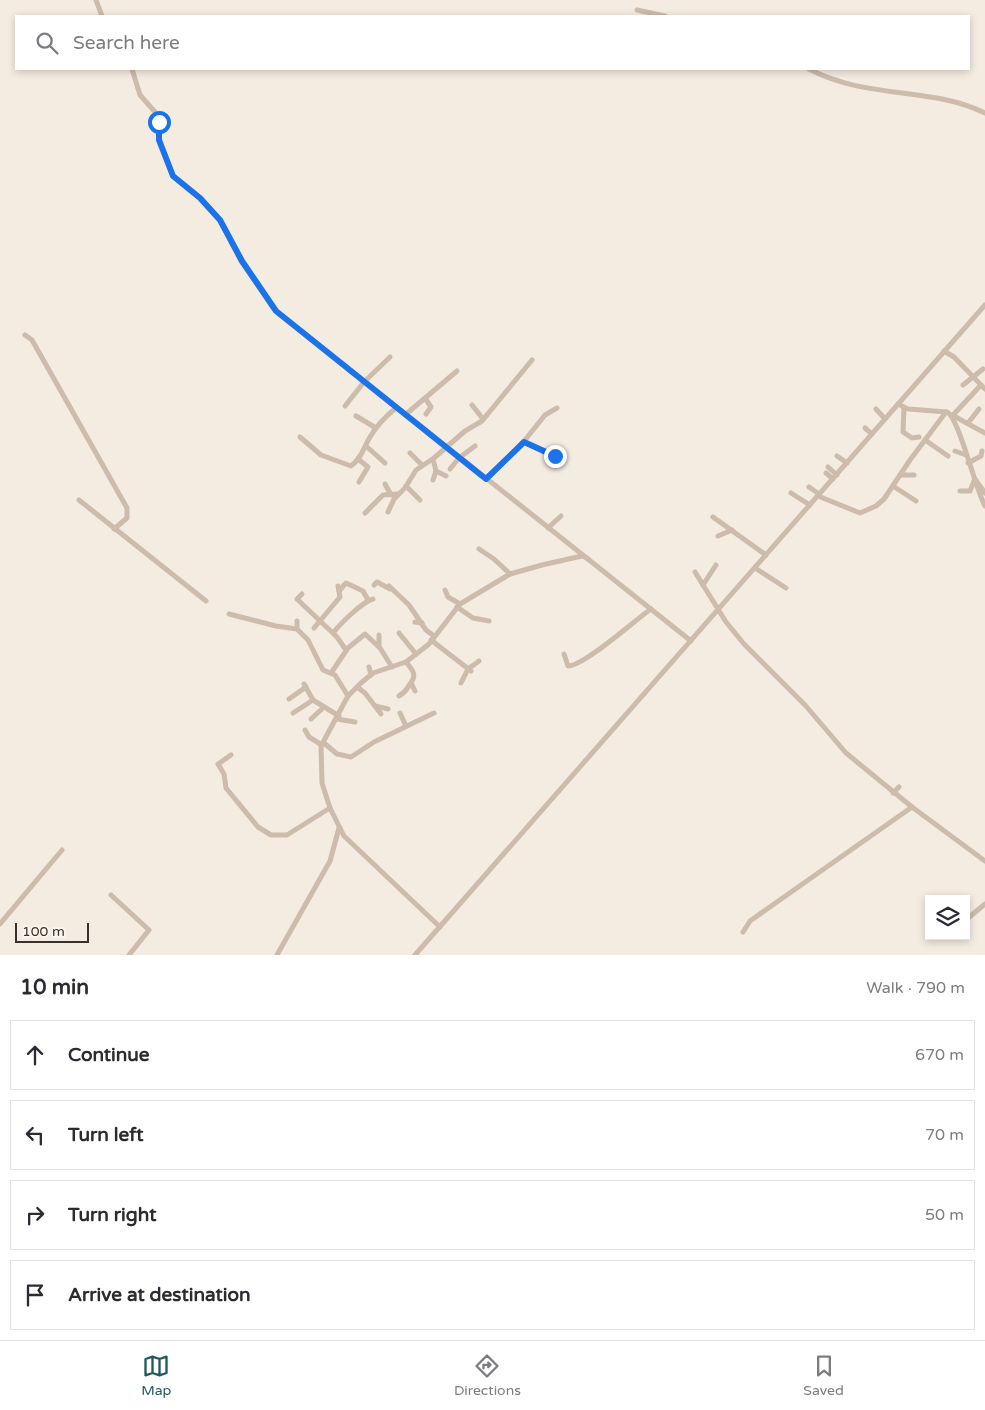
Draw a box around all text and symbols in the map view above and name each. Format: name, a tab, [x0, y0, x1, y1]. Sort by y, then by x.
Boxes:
search box	[15, 15, 970, 70]
icon: search	[33, 29, 61, 57]
text: Search here	[73, 32, 180, 54]
route start	[148, 111, 171, 134]
route end	[544, 445, 567, 468]
map controls	[925, 895, 970, 940]
button: layers	[925, 895, 970, 940]
scale bar	[15, 920, 89, 943]
text: 100 m	[22, 923, 65, 940]
text: 10 min	[20, 975, 89, 1000]
text: Walk · 790 m	[866, 978, 965, 998]
icon: ahead	[21, 1041, 49, 1069]
text: Continue	[68, 1044, 150, 1066]
text: 670 m	[915, 1045, 964, 1065]
icon: left	[21, 1121, 49, 1149]
text: Turn left	[68, 1124, 144, 1146]
text: 70 m	[925, 1125, 964, 1145]
icon: right	[21, 1201, 49, 1229]
text: Turn right	[68, 1204, 156, 1226]
text: 50 m	[925, 1205, 964, 1225]
icon: arrive	[21, 1281, 49, 1309]
text: Arrive at destination	[68, 1284, 251, 1306]
tab: Map	[141, 1352, 171, 1399]
tab: Directions	[454, 1352, 521, 1399]
tab: Saved	[803, 1352, 844, 1399]

